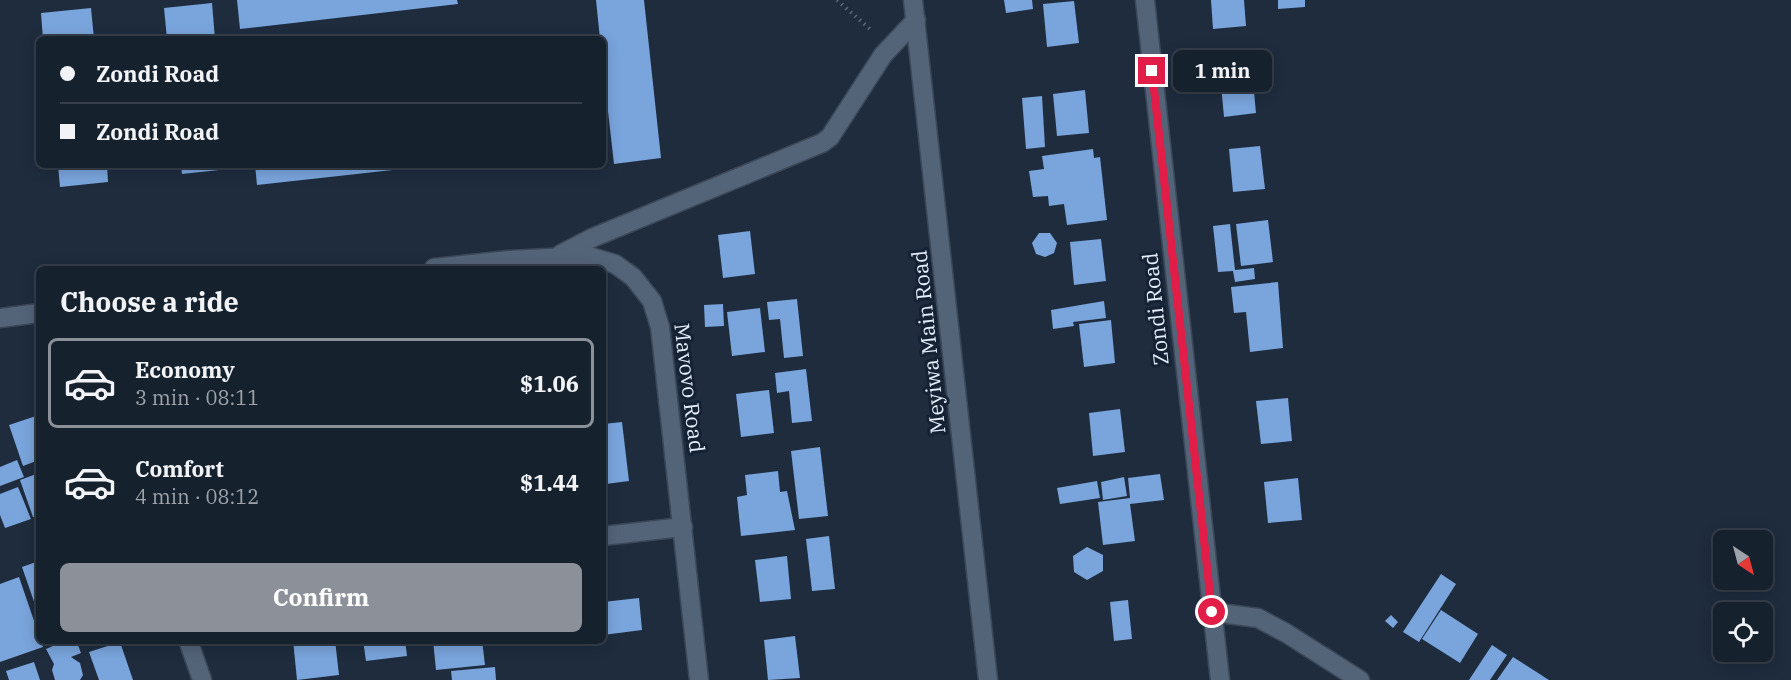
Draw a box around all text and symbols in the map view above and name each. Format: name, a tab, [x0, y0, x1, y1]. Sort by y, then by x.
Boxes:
callout: 1 min	[1173, 50, 1272, 92]
route end	[1138, 57, 1165, 84]
text: 1 min	[1195, 57, 1251, 84]
text: Zondi Road	[96, 59, 219, 88]
text: Zondi Road	[96, 117, 219, 146]
street label: Meyiwa Main Road	[904, 249, 952, 435]
street label: Zondi Road	[1135, 251, 1175, 367]
text: Choose a ride	[60, 284, 239, 319]
street label: Mavovo Road	[668, 322, 712, 454]
text: Economy	[135, 355, 235, 384]
icon: car	[63, 356, 117, 410]
text: $1.06	[520, 369, 579, 398]
text: 3 min · 08:11	[135, 384, 259, 411]
text: Comfort	[135, 454, 224, 483]
icon: car	[63, 455, 117, 509]
text: $1.44	[520, 468, 579, 497]
text: 4 min · 08:12	[135, 483, 259, 510]
north arrow	[1713, 530, 1773, 590]
map controls	[1713, 530, 1773, 662]
button: Confirm	[60, 563, 582, 632]
route start	[1198, 598, 1225, 625]
button: locate	[1713, 602, 1773, 662]

